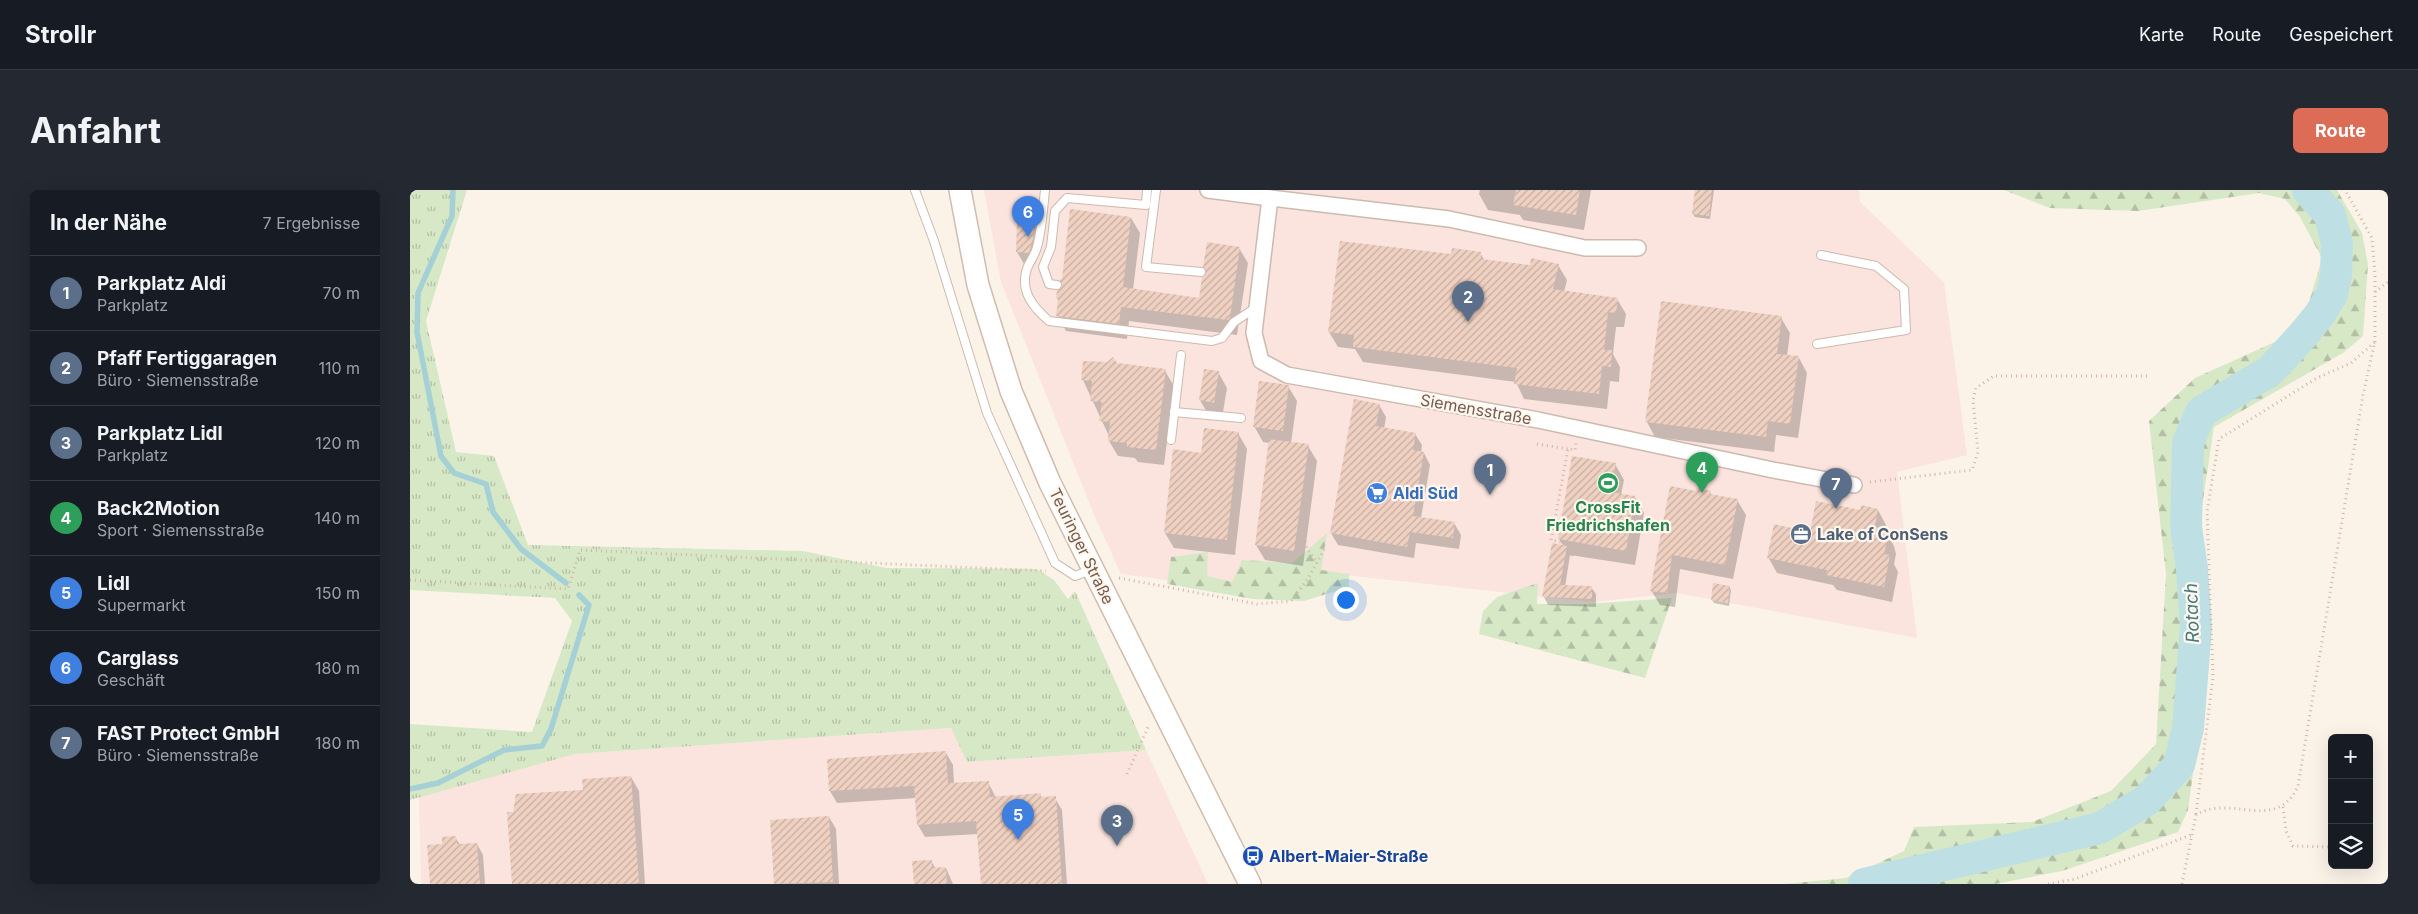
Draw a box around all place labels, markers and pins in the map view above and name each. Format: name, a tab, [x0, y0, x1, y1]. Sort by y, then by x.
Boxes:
pin: 6	[1012, 196, 1044, 237]
pin: 2	[1452, 281, 1484, 322]
pin: 4	[1686, 452, 1718, 493]
pin: 1	[1474, 454, 1506, 495]
pin: 7	[1820, 468, 1852, 509]
sports icon: CrossFit Friedrichshafen	[1596, 471, 1620, 495]
supermarket icon: Aldi Süd	[1365, 481, 1389, 505]
place label: Aldi Süd	[1393, 483, 1458, 503]
place label: CrossFit Friedrichshafen	[1546, 497, 1670, 535]
office icon: Lake of ConSens	[1789, 522, 1813, 546]
place label: Lake of ConSens	[1817, 524, 1948, 544]
pin: 5	[1002, 799, 1034, 840]
pin: 3	[1101, 805, 1133, 846]
bus stop icon: Albert-Maier-Straße	[1241, 844, 1265, 868]
place label: Albert-Maier-Straße	[1269, 846, 1428, 866]

